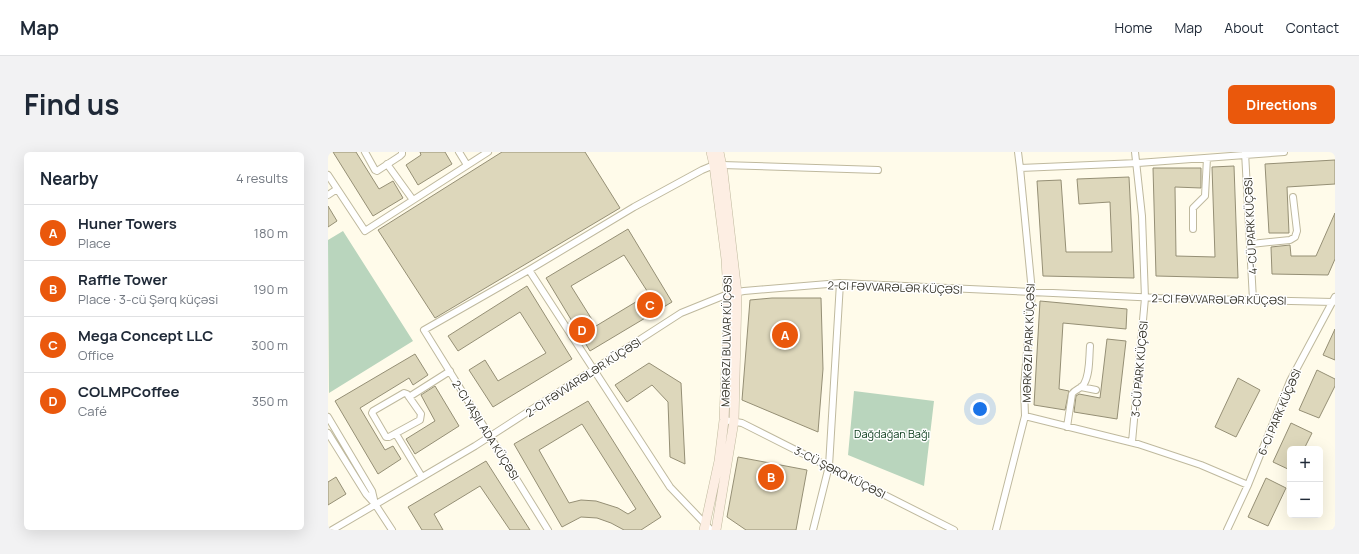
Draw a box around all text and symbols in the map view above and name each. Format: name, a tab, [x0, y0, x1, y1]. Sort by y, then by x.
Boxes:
text: Map	[20, 15, 59, 41]
text: Home	[1115, 18, 1152, 37]
text: Map	[1174, 18, 1202, 37]
text: About	[1224, 18, 1264, 37]
text: Contact	[1286, 18, 1339, 37]
text: Find us	[24, 85, 119, 123]
button: Directions	[1228, 85, 1335, 124]
text: Nearby	[40, 167, 98, 190]
text: 4 results	[236, 169, 288, 187]
street label: 4-CÜ PARK KÜÇƏSI	[1240, 177, 1260, 275]
text: Huner Towers	[78, 213, 177, 234]
text: A	[49, 224, 57, 242]
text: 180 m	[254, 224, 288, 242]
text: Place	[78, 234, 111, 252]
text: Raffle Tower	[78, 269, 168, 290]
street label: MƏRKƏZI BULVAR KÜÇƏSI	[717, 275, 735, 407]
street label: 2-CI FƏVVARƏLƏR KÜÇƏSI	[827, 277, 963, 297]
text: B	[49, 280, 57, 298]
text: 190 m	[253, 280, 288, 298]
street label: MƏRKƏZI PARK KÜÇƏSI	[1018, 283, 1038, 403]
text: Place · 3-cü Şərq küçəsi	[78, 290, 218, 308]
pin: C	[637, 290, 663, 320]
street label: 2-CI FƏVVARƏLƏR KÜÇƏSI	[1151, 290, 1287, 308]
pin: D	[569, 315, 595, 345]
pin: A	[772, 320, 798, 350]
street label: 3-CÜ PARK KÜÇƏSI	[1127, 320, 1151, 418]
text: Mega Concept LLC	[78, 325, 213, 346]
street label: 2-CI FƏVVARƏLƏR KÜÇƏSI	[522, 334, 644, 420]
text: C	[48, 336, 58, 354]
text: 300 m	[251, 336, 288, 354]
text: Office	[78, 346, 114, 364]
street label: 6-CI PARK KÜÇƏSI	[1254, 367, 1304, 457]
street label: 2-CI YAŞIL ADA KÜÇƏSI	[449, 377, 523, 483]
text: COLMPCoffee	[78, 381, 180, 402]
text: D	[48, 392, 58, 410]
text: 350 m	[252, 392, 288, 410]
your location	[970, 399, 990, 419]
text: Café	[78, 402, 107, 420]
park label: Dağdağan Bağı	[854, 426, 930, 441]
street label: 3-CÜ ŞƏRQ KÜÇƏSI	[792, 443, 888, 501]
map controls	[1287, 446, 1323, 518]
button: +	[1287, 446, 1323, 482]
pin: B	[758, 462, 784, 492]
button: −	[1287, 482, 1323, 518]

